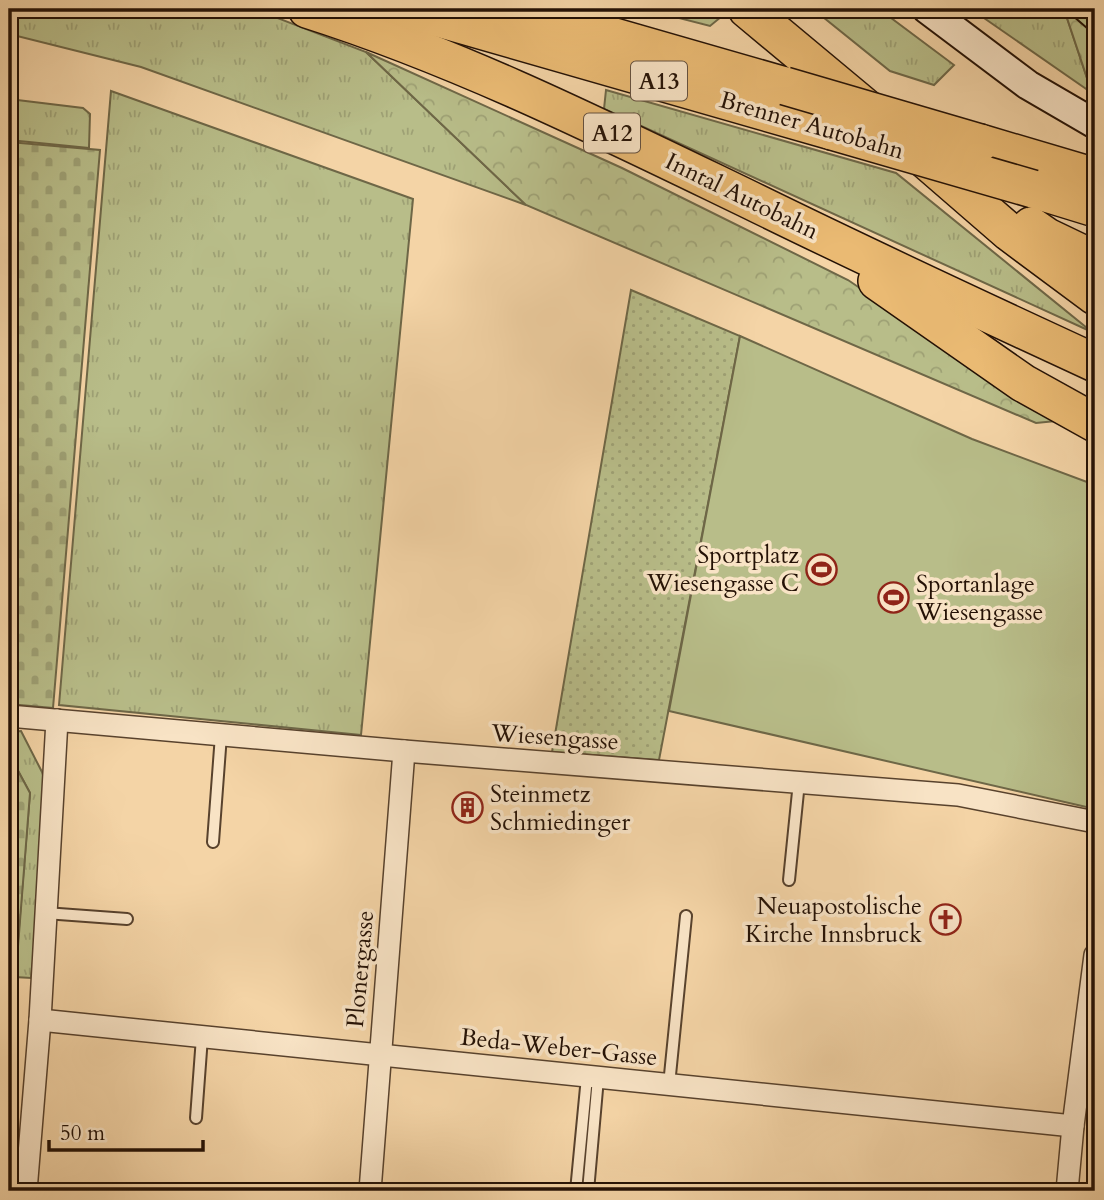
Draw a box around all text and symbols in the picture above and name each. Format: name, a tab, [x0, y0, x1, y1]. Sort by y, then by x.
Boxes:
road number: A13	[631, 61, 687, 100]
street label: Brenner Autobahn	[716, 83, 908, 168]
road number: A12	[584, 114, 640, 152]
street label: Inntal Autobahn	[660, 145, 824, 248]
place label: Sportplatz Wiesengasse C	[646, 539, 799, 600]
sports icon: Sportplatz Wiesengasse C	[805, 552, 839, 586]
place label: Sportanlage Wiesengasse	[915, 568, 1044, 629]
sports icon: Sportanlage Wiesengasse	[876, 581, 910, 615]
street label: Wiesengasse	[489, 717, 620, 758]
place label: Steinmetz Schmiedinger	[490, 778, 631, 839]
building icon: Steinmetz Schmiedinger	[450, 791, 484, 825]
place label: Neuapostolische Kirche Innsbruck	[745, 890, 922, 951]
church icon: Neuapostolische Kirche Innsbruck	[928, 903, 962, 937]
street label: Plonergasse	[339, 909, 382, 1029]
street label: Beda-Weber-Gasse	[459, 1021, 659, 1074]
scale bar	[49, 1109, 203, 1153]
text: 50 m	[60, 1119, 105, 1148]

